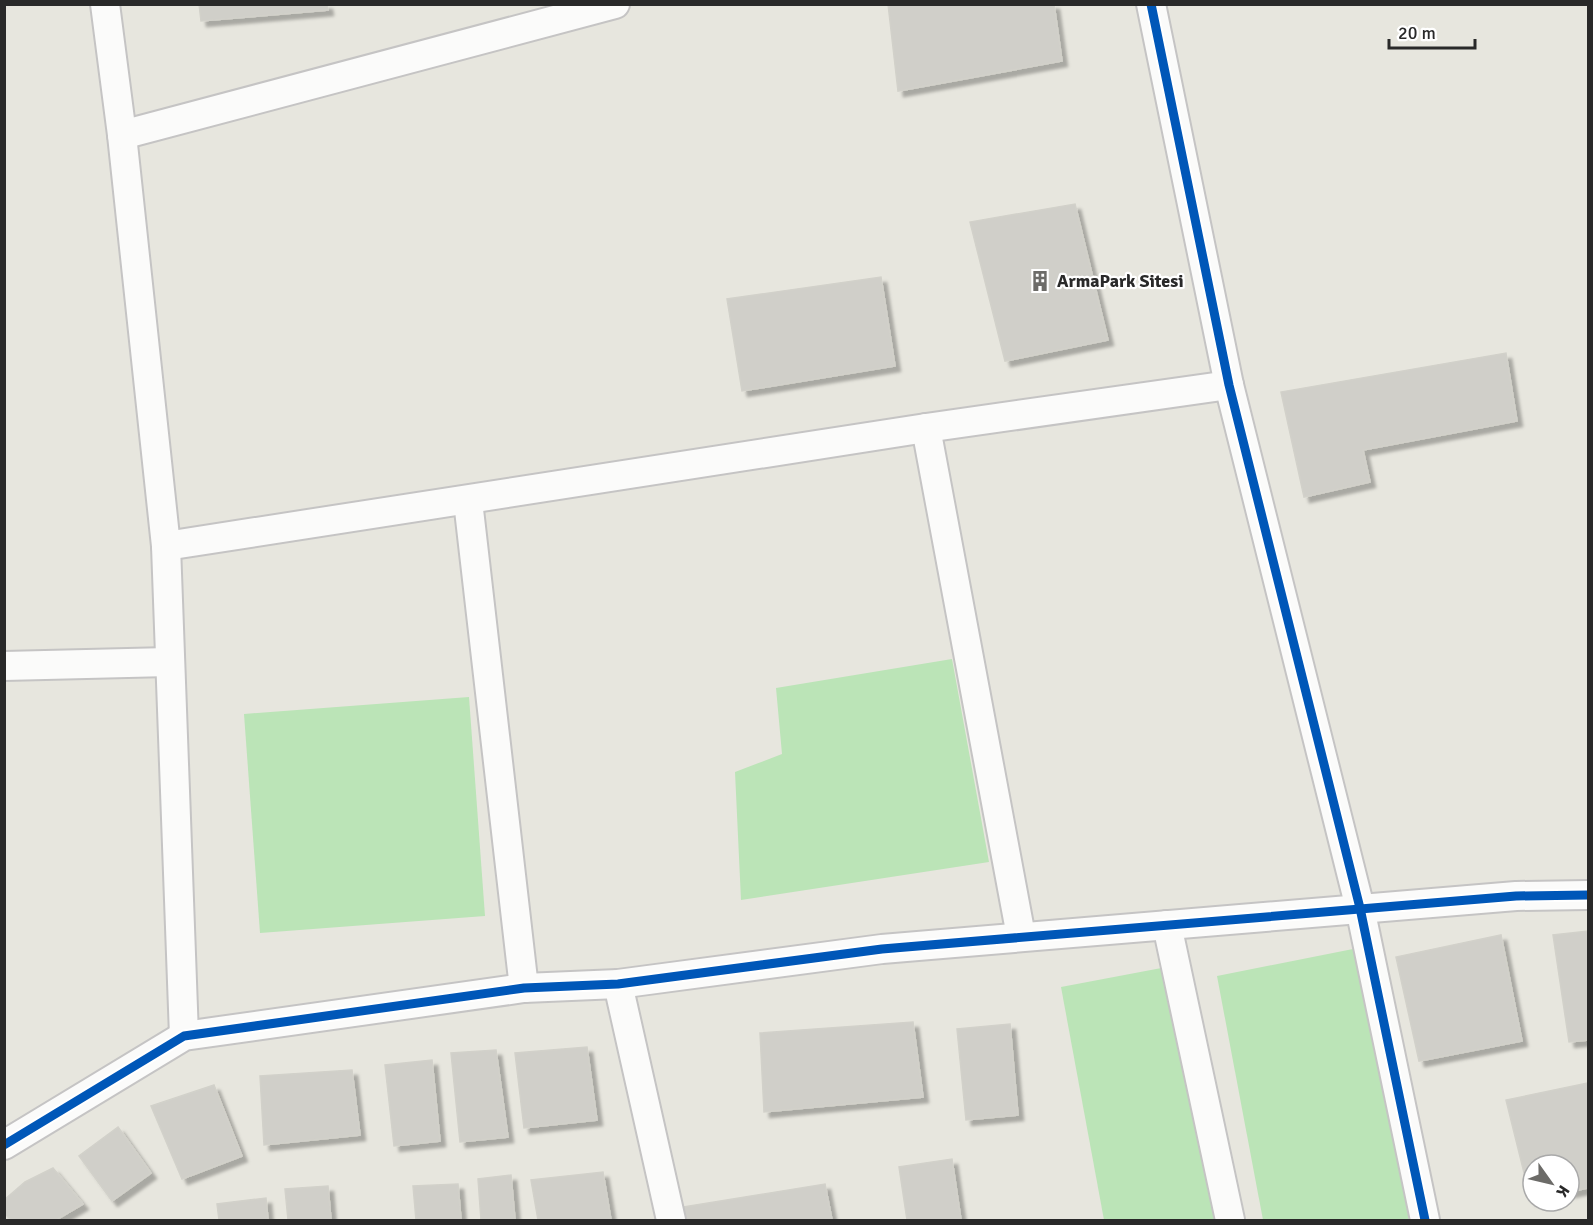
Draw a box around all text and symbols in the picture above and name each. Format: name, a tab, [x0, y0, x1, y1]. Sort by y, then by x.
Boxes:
scale bar	[1389, 12, 1474, 50]
text: 20 m	[1398, 22, 1436, 44]
building icon: ArmaPark Sitesi	[1028, 269, 1052, 293]
place label: ArmaPark Sitesi	[1057, 270, 1184, 292]
north arrow	[1521, 1153, 1581, 1213]
text: K	[1552, 1181, 1574, 1201]

